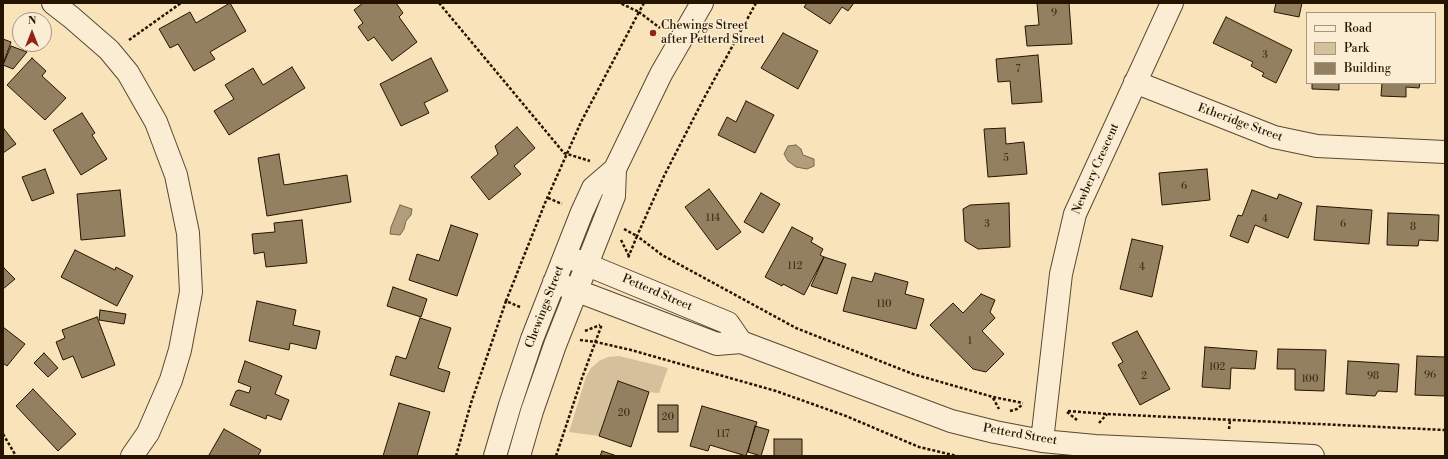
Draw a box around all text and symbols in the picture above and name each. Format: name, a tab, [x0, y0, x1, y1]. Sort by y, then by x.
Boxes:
house number: 9	[1051, 8, 1057, 20]
north arrow	[12, 12, 52, 52]
legend	[1306, 12, 1436, 84]
text: N	[28, 14, 36, 28]
place label: Chewings Street after Petterd Street	[661, 19, 765, 47]
text: Road	[1344, 21, 1372, 36]
marker: Chewings Street after Petterd Street	[648, 28, 658, 38]
text: Park	[1344, 41, 1369, 56]
house number: 3	[1262, 50, 1268, 62]
text: Building	[1344, 61, 1391, 76]
house number: 7	[1015, 64, 1021, 76]
street label: Etheridge Street	[1196, 101, 1284, 145]
street label: Newbery Crescent	[1069, 121, 1123, 217]
house number: 5	[1003, 153, 1009, 165]
house number: 6	[1181, 181, 1187, 193]
house number: 114	[706, 213, 720, 225]
house number: 4	[1262, 214, 1268, 226]
house number: 3	[984, 219, 990, 231]
house number: 6	[1340, 219, 1346, 231]
house number: 8	[1410, 222, 1416, 234]
house number: 112	[788, 261, 802, 273]
house number: 4	[1139, 262, 1145, 274]
street label: Chewings Street	[523, 264, 567, 350]
street label: Petterd Street	[620, 272, 694, 314]
house number: 110	[876, 299, 892, 311]
house number: 1	[968, 336, 972, 348]
house number: 102	[1209, 362, 1225, 374]
house number: 96	[1424, 370, 1436, 382]
house number: 2	[1141, 371, 1147, 383]
house number: 98	[1367, 371, 1379, 383]
house number: 100	[1301, 374, 1319, 386]
house number: 20	[618, 408, 630, 420]
house number: 20	[662, 412, 674, 424]
street label: Petterd Street	[982, 421, 1058, 449]
house number: 117	[716, 429, 730, 441]

